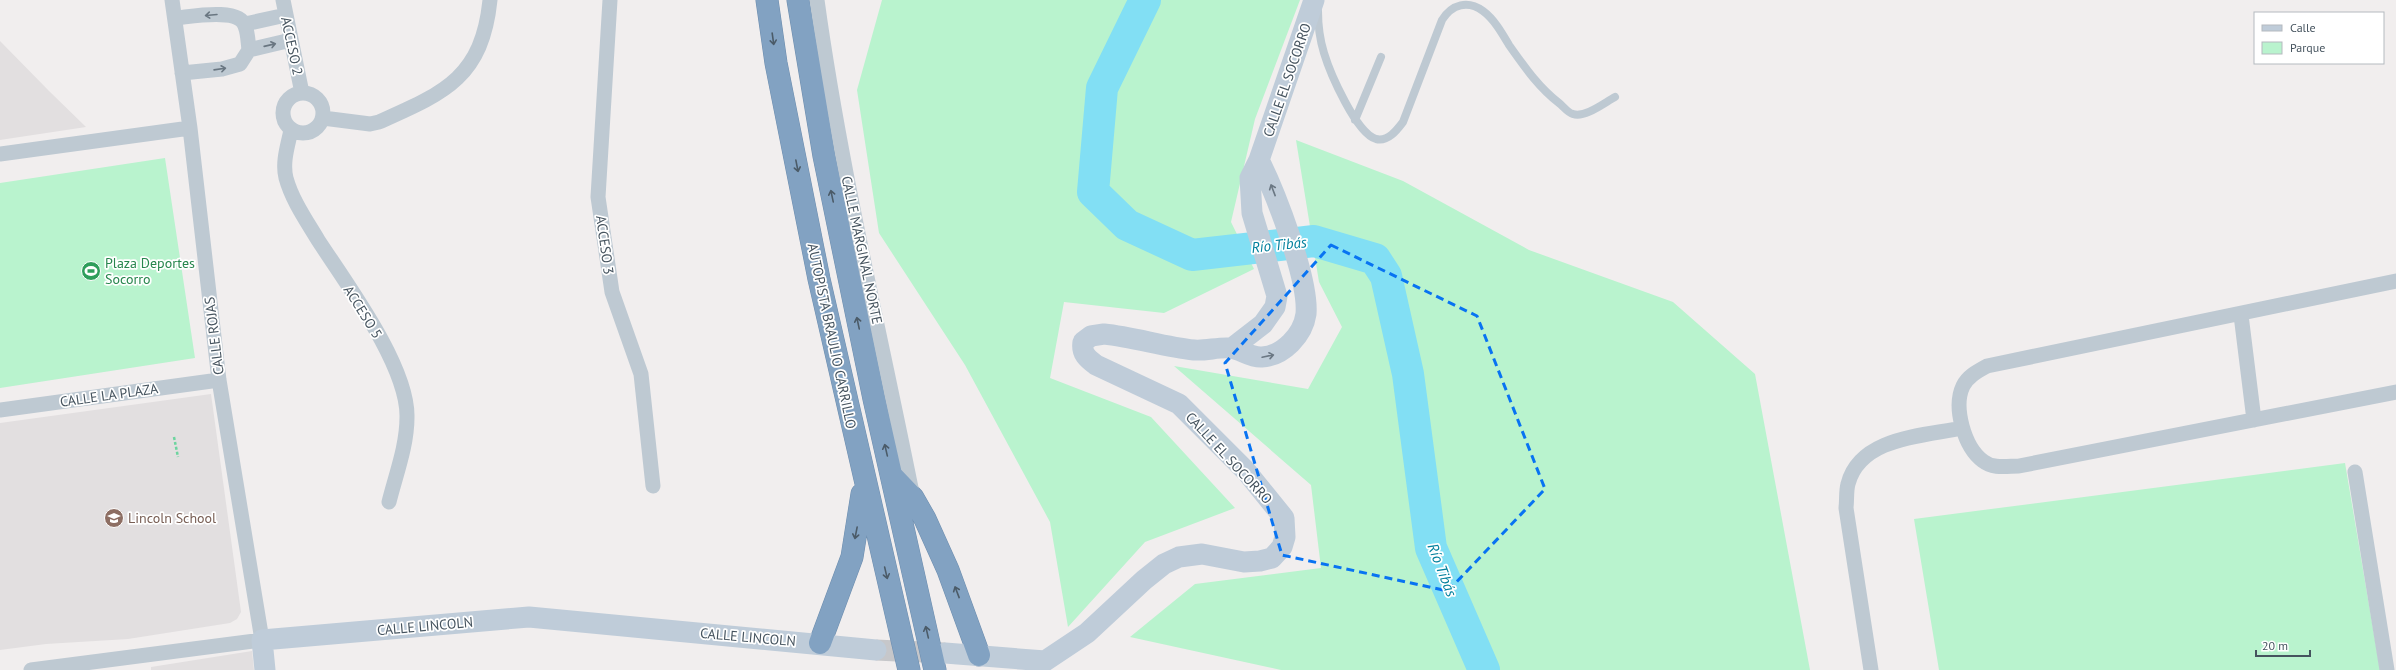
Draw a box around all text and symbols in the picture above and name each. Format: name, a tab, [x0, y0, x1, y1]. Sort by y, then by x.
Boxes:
one-way arrow	[205, 12, 218, 19]
legend	[2254, 12, 2384, 64]
street label: ACCESO 2	[277, 15, 307, 77]
text: Calle	[2290, 20, 2316, 35]
street label: CALLE EL SOCORRO	[1259, 21, 1315, 139]
one-way arrow	[769, 32, 777, 45]
text: Parque	[2290, 40, 2325, 55]
one-way arrow	[263, 41, 276, 49]
one-way arrow	[213, 65, 226, 73]
one-way arrow	[793, 159, 801, 172]
street label: CALLE MARGINAL NORTE	[838, 174, 886, 326]
one-way arrow	[1269, 184, 1277, 196]
one-way arrow	[828, 190, 836, 203]
street label: ACCESO 3	[592, 214, 618, 276]
water label: Río Tibás	[1250, 232, 1308, 257]
street label: AUTOPISTA BRAULIO CARRILLO	[804, 242, 860, 430]
place label: Plaza Deportes Socorro	[105, 254, 195, 288]
sports icon: Plaza Deportes Socorro	[80, 260, 102, 282]
street label: ACCESO 5	[340, 282, 386, 342]
street label: CALLE ROJAS	[200, 296, 228, 376]
one-way arrow	[854, 317, 862, 330]
one-way arrow	[1262, 351, 1275, 359]
street label: CALLE LA PLAZA	[59, 379, 160, 411]
street label: CALLE EL SOCORRO	[1182, 408, 1276, 508]
one-way arrow	[882, 444, 889, 457]
school or university icon: Lincoln School	[103, 507, 125, 529]
place label: Lincoln School	[128, 509, 216, 527]
one-way arrow	[852, 526, 860, 539]
water label: Río Tibás	[1424, 540, 1461, 599]
one-way arrow	[883, 567, 890, 580]
one-way arrow	[952, 586, 960, 598]
street label: CALLE LINCOLN	[376, 613, 474, 639]
street label: CALLE LINCOLN	[699, 624, 797, 650]
one-way arrow	[922, 626, 930, 639]
scale bar	[2256, 632, 2310, 658]
text: 20 m	[2262, 638, 2288, 653]

